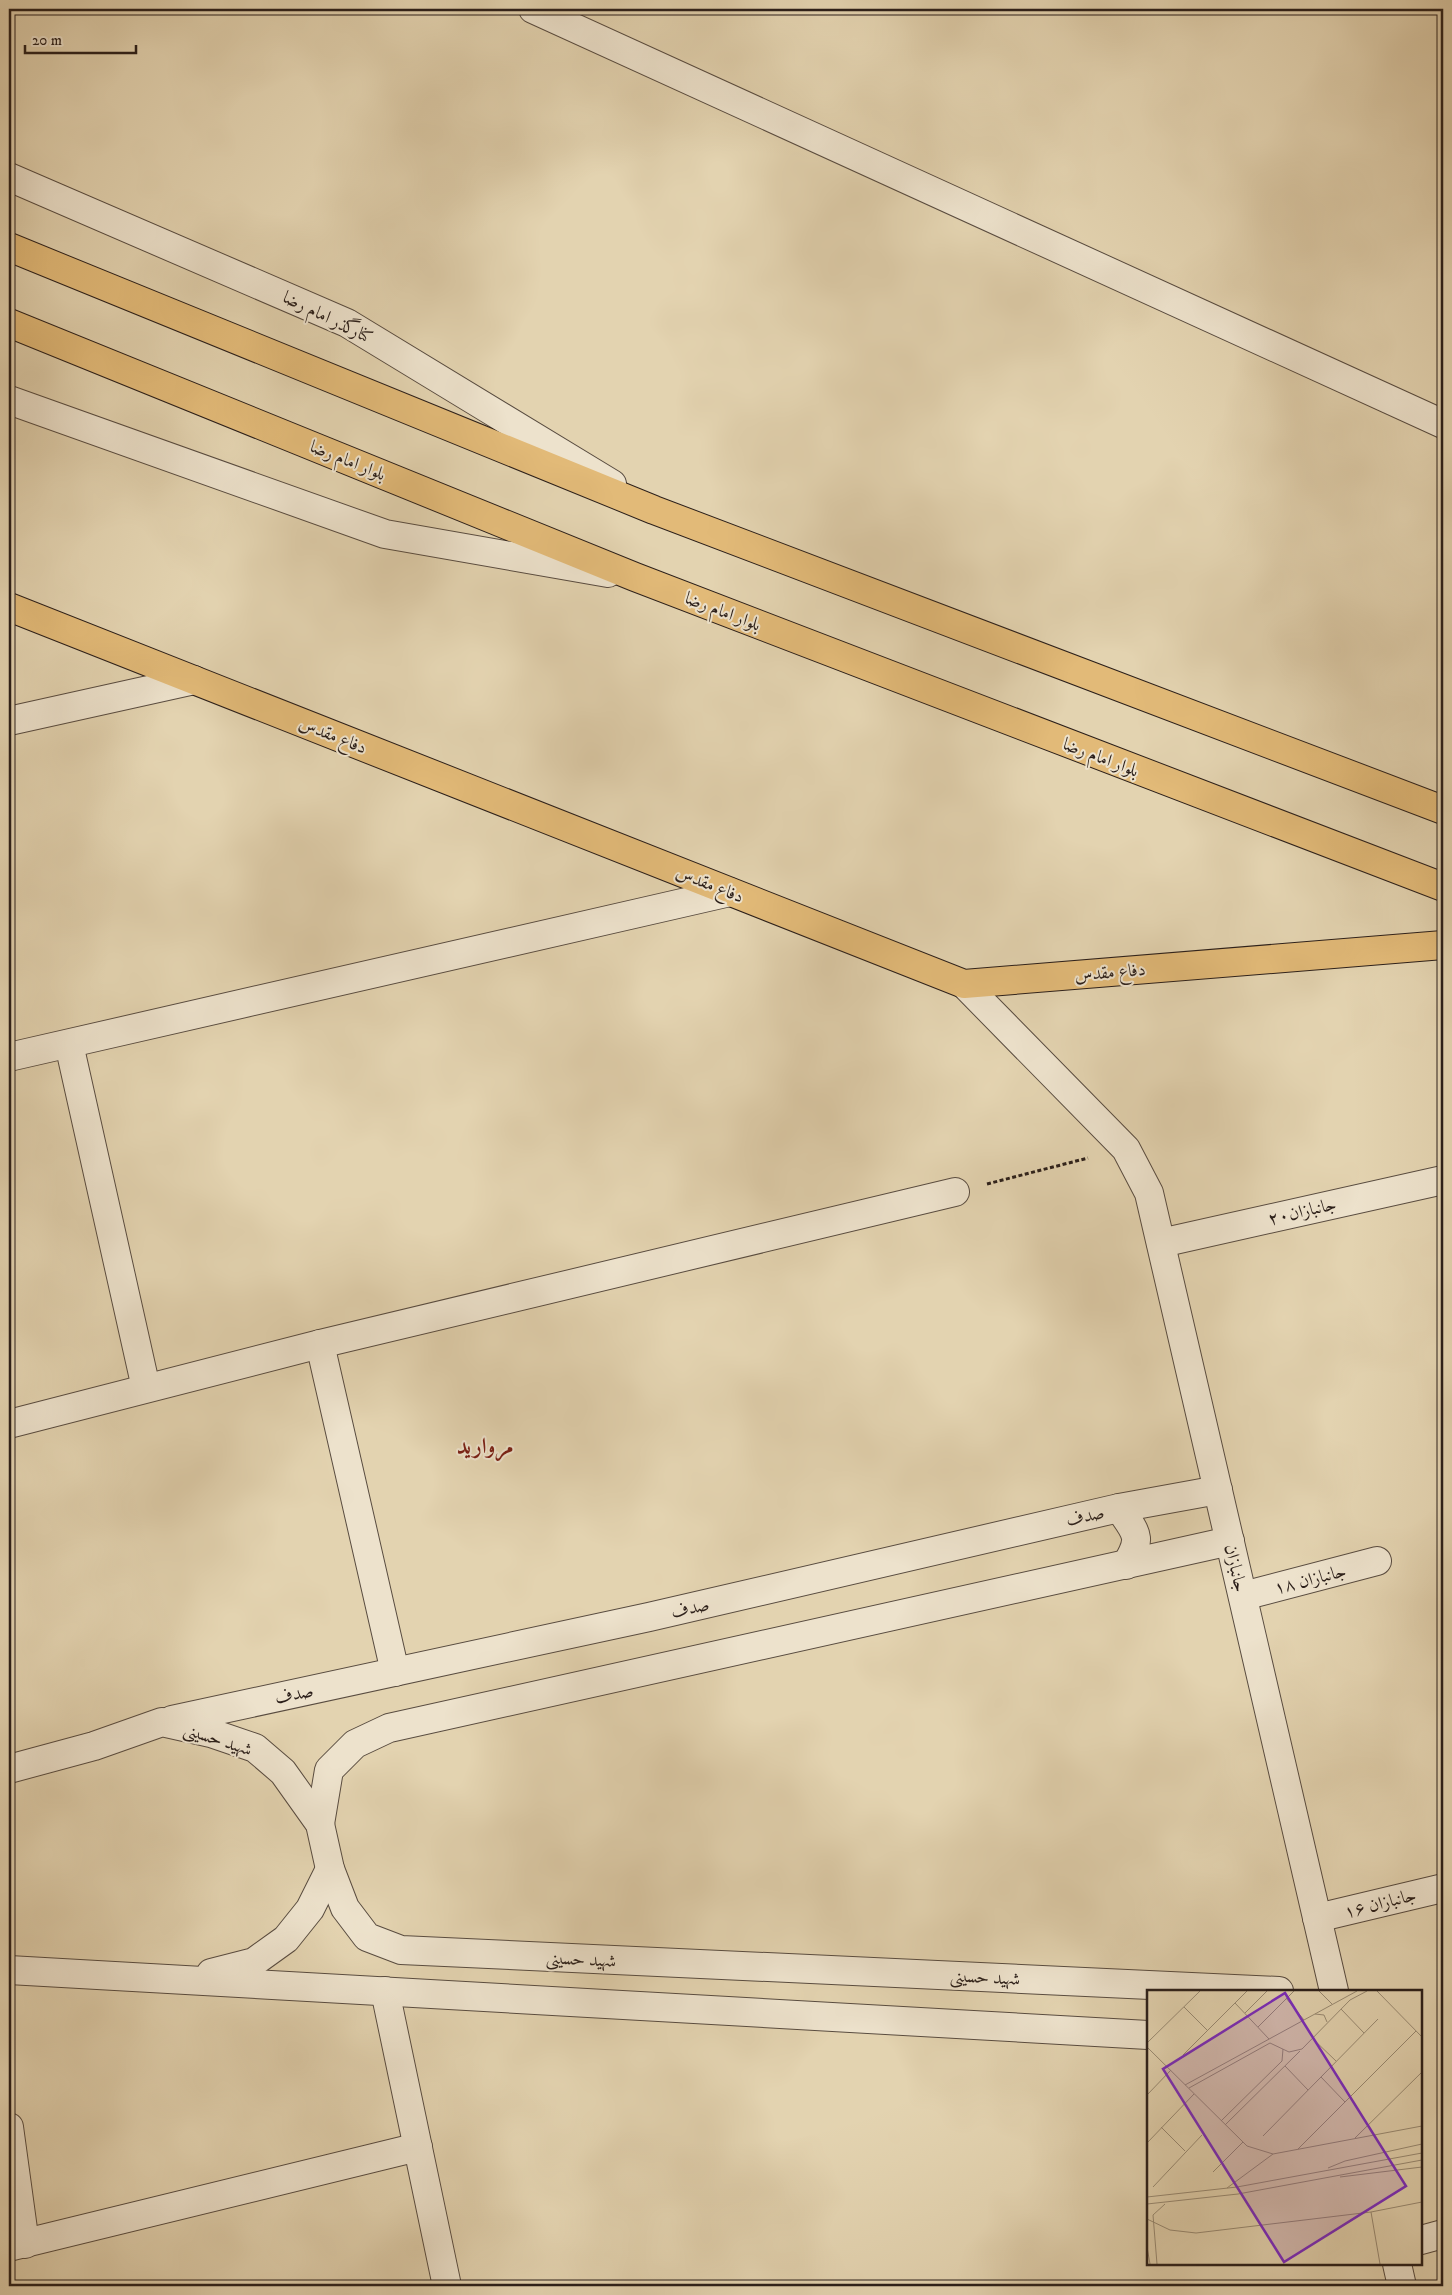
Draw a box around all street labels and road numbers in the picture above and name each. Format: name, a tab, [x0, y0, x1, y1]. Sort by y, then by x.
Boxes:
street label: کنارگذر امام رضا	[277, 284, 378, 353]
street label: بلوار امام رضا	[305, 436, 389, 490]
street label: بلوار امام رضا	[680, 587, 764, 640]
street label: دفاع مقدس	[294, 712, 370, 762]
street label: بلوار امام رضا	[1058, 733, 1142, 786]
street label: دفاع مقدس	[671, 861, 747, 911]
street label: دفاع مقدس	[1074, 959, 1147, 990]
street label: جانبازان۲۰	[1266, 1193, 1339, 1231]
street label: صدف	[1064, 1502, 1107, 1532]
street label: جانبازان	[1219, 1542, 1251, 1594]
street label: ۱۸ جانبازان	[1272, 1560, 1349, 1600]
street label: صدف	[669, 1594, 712, 1624]
street label: صدف	[273, 1680, 315, 1710]
street label: شهید حسینی	[180, 1719, 255, 1762]
street label: جانبازان ۱۶	[1342, 1884, 1419, 1924]
street label: شهید حسینی	[545, 1947, 617, 1974]
street label: شهید حسینی	[949, 1965, 1021, 1992]

